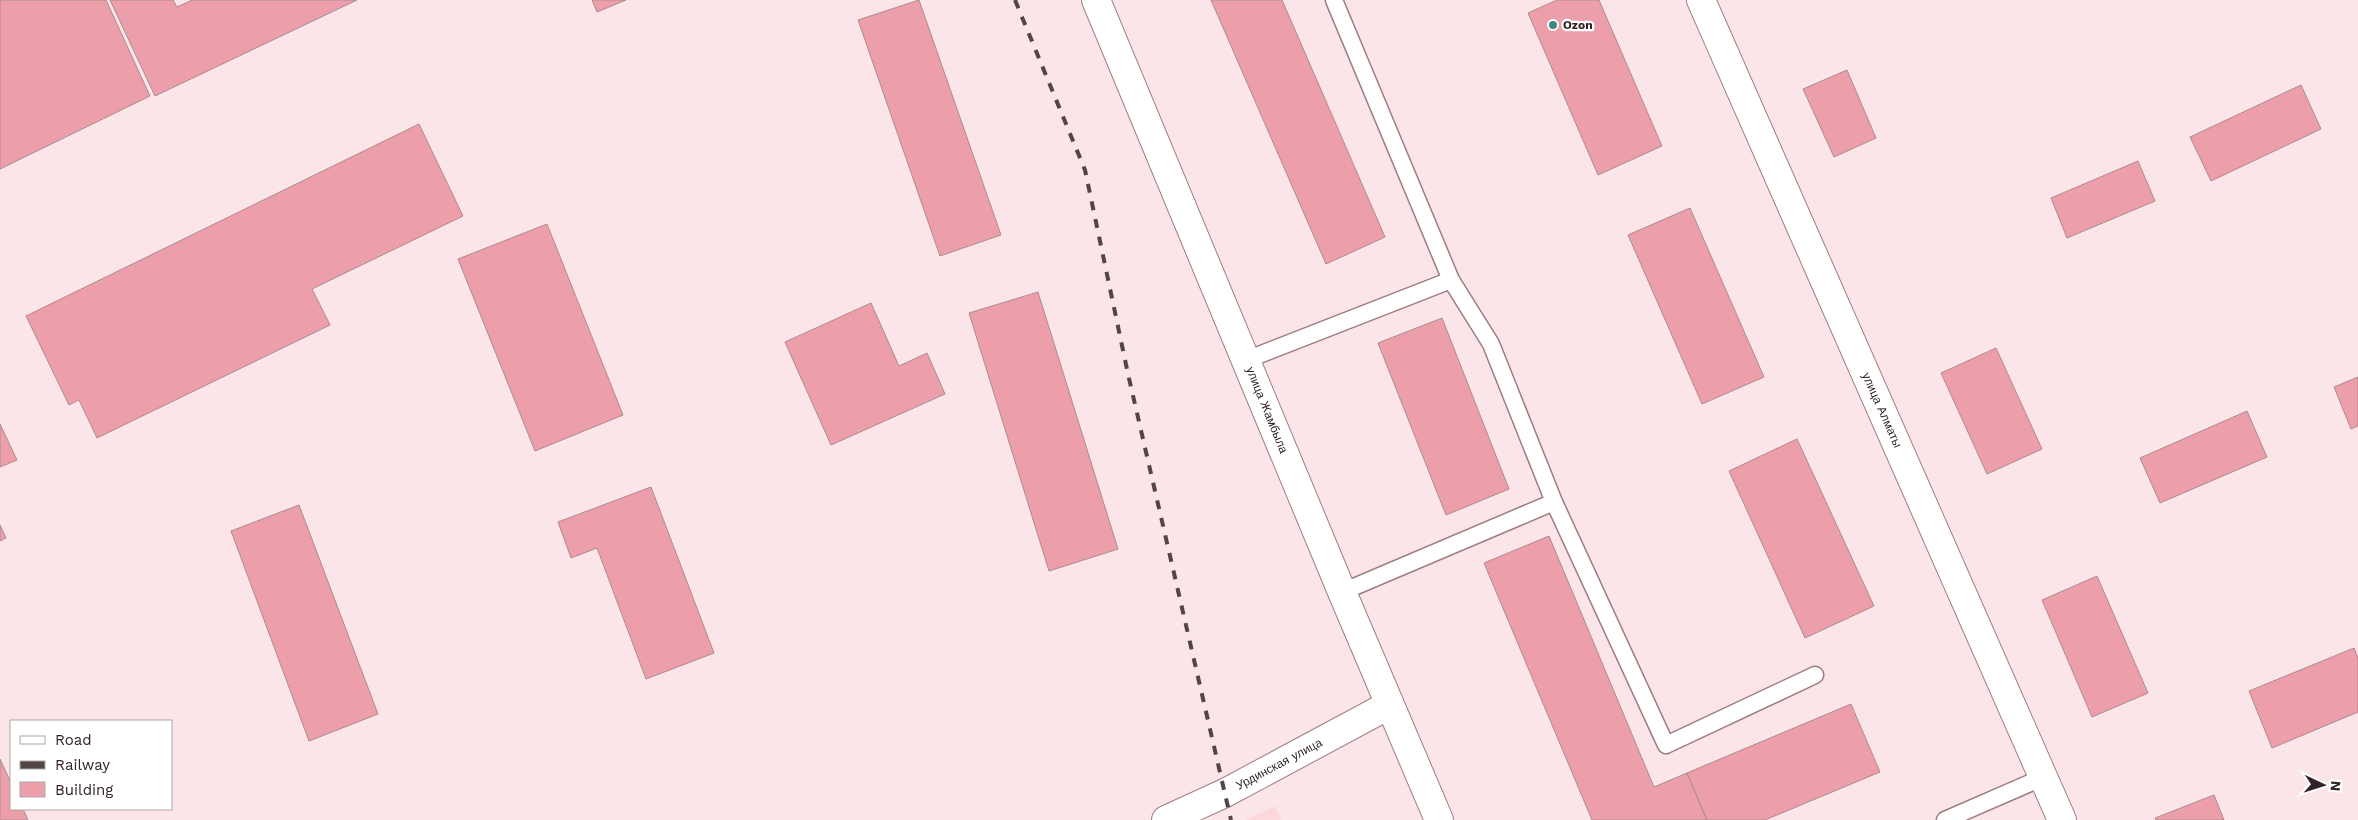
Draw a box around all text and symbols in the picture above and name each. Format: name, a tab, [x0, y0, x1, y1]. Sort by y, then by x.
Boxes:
place label: Ozon	[1563, 18, 1593, 32]
marker: Ozon	[1547, 19, 1559, 31]
street label: улица Жамбыла	[1243, 365, 1291, 456]
street label: улица Алматы	[1859, 370, 1905, 450]
legend	[10, 720, 172, 810]
text: Road	[55, 731, 92, 749]
street label: Урдинская улица	[1234, 735, 1325, 793]
text: Railway	[55, 756, 110, 774]
north arrow	[2298, 760, 2348, 810]
text: N	[2328, 780, 2344, 792]
text: Building	[55, 781, 113, 799]

